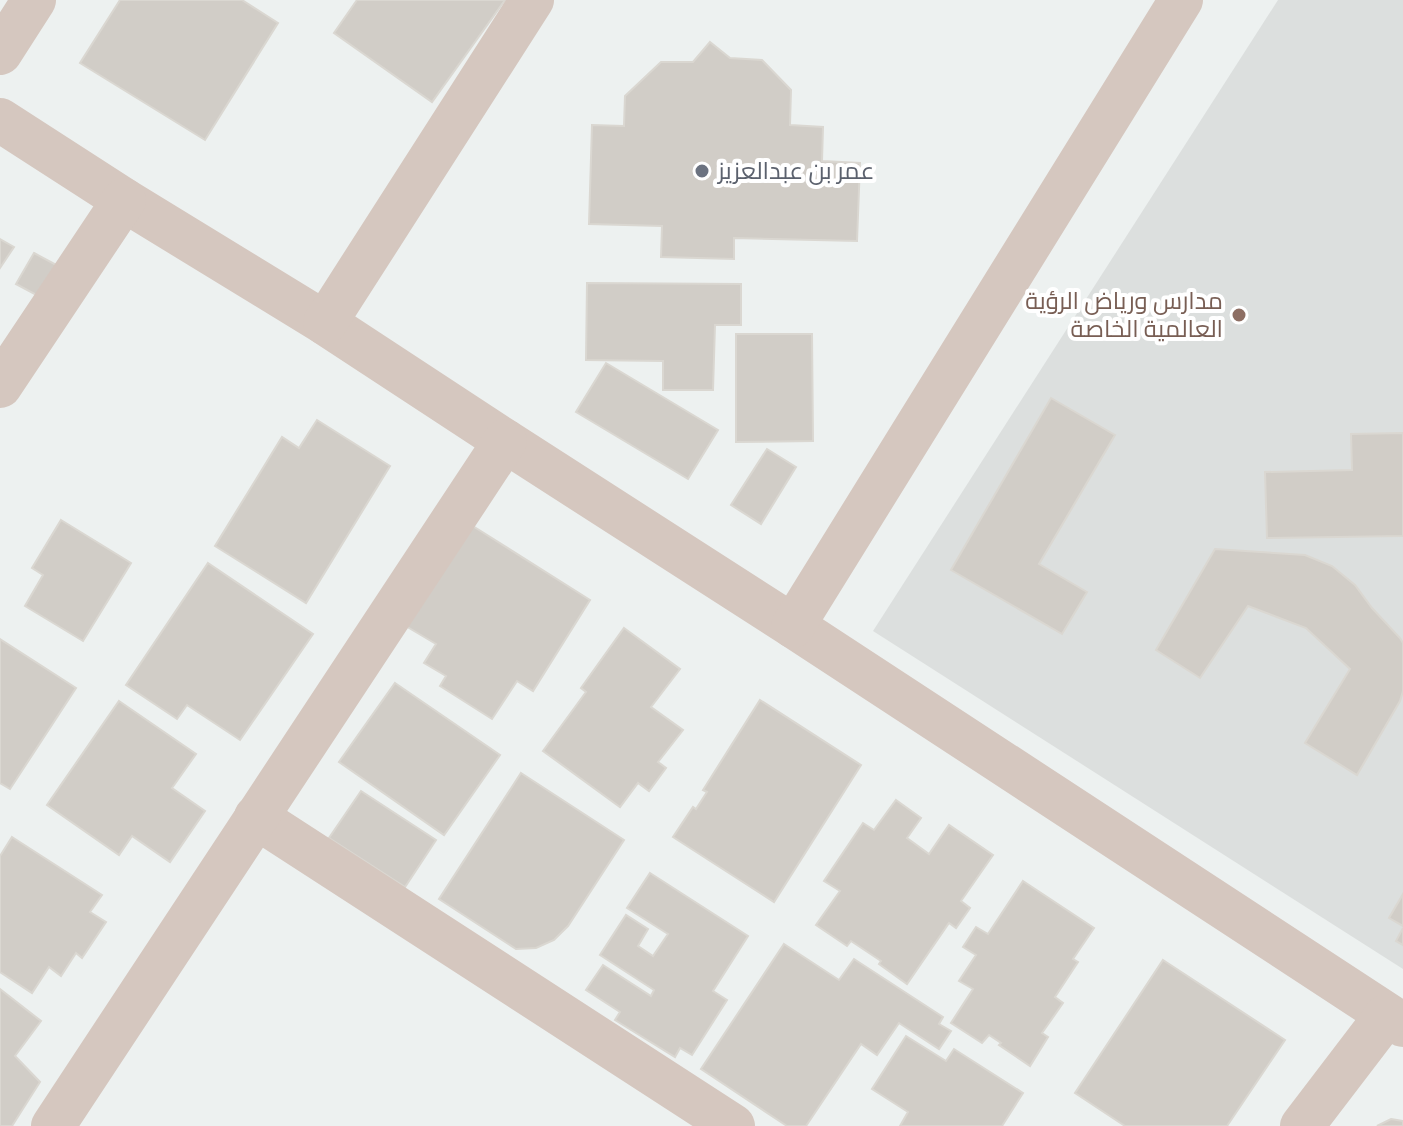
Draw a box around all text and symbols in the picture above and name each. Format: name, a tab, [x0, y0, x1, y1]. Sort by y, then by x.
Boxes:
place label: عمر بن عبدالعزيز	[716, 156, 875, 186]
marker: عمر بن عبدالعزيز	[693, 162, 711, 180]
place label: مدارس ورياض الرؤية العالمية الخاصة	[1025, 286, 1223, 344]
marker: مدارس ورياض الرؤية العالمية الخاصة	[1230, 306, 1248, 324]

